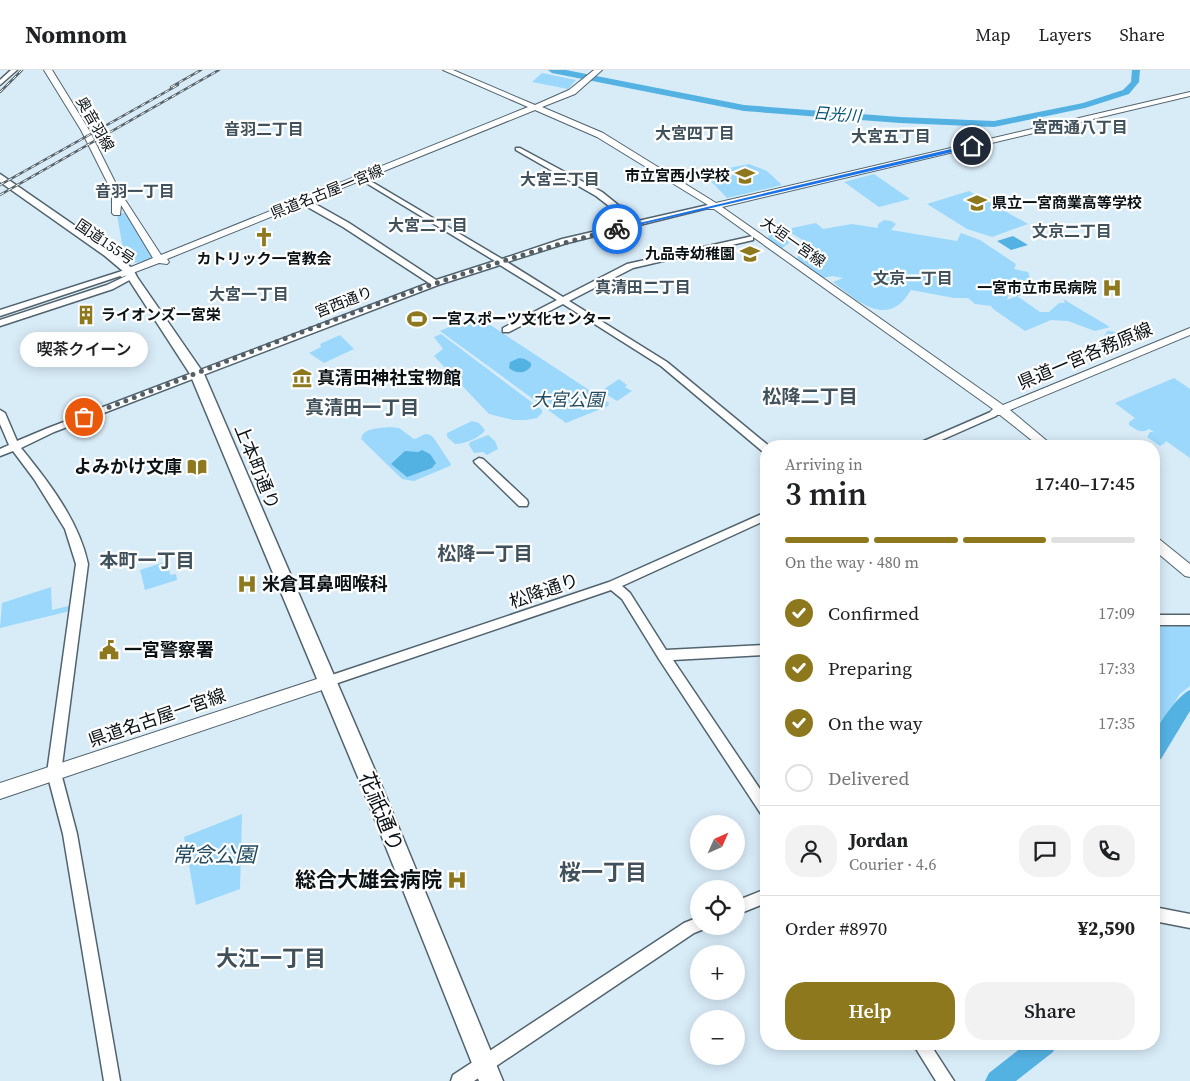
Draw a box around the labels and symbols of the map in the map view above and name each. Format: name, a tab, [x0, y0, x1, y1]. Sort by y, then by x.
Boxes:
street label: 奥音羽線	[71, 93, 120, 155]
water label: 日光川	[812, 101, 864, 127]
district label: 宮西通八丁目	[1032, 116, 1128, 138]
district label: 音羽二丁目	[224, 118, 304, 140]
district label: 大宮四丁目	[655, 122, 735, 144]
district label: 大宮五丁目	[851, 125, 931, 147]
pin	[951, 125, 993, 167]
street label: 県道名古屋一宮線	[267, 159, 386, 224]
place label: 市立宮西小学校	[625, 165, 730, 186]
school or university icon: 市立宮西小学校	[734, 165, 756, 187]
district label: 大宮三丁目	[520, 168, 600, 190]
district label: 音羽一丁目	[95, 180, 175, 202]
school or university icon: 県立一宮商業高等学校	[966, 192, 988, 214]
place label: 県立一宮商業高等学校	[992, 192, 1142, 213]
courier	[592, 204, 642, 254]
street label: 大垣一宮線	[757, 211, 830, 272]
street label: 国道155号	[71, 214, 139, 269]
district label: 大宮二丁目	[388, 214, 468, 236]
district label: 文京二丁目	[1032, 220, 1112, 242]
church icon: カトリック一宮教会	[253, 226, 275, 248]
place label: 九品寺幼稚園	[645, 243, 735, 264]
school or university icon: 九品寺幼稚園	[739, 243, 761, 265]
place label: カトリック一宮教会	[196, 248, 332, 269]
district label: 文京一丁目	[873, 267, 953, 289]
district label: 真清田二丁目	[595, 276, 691, 298]
place label: 一宮市立市民病院	[977, 277, 1097, 298]
hospital icon: 一宮市立市民病院	[1101, 277, 1123, 299]
street label: 宮西通り	[312, 281, 376, 322]
district label: 大宮一丁目	[209, 283, 289, 305]
building icon: ライオンズ一宮栄	[75, 304, 97, 326]
place label: ライオンズ一宮栄	[101, 304, 221, 325]
sports icon: 一宮スポーツ文化センター	[406, 308, 428, 330]
place label: 一宮スポーツ文化センター	[432, 308, 612, 329]
street label: 県道一宮各務原線	[1014, 316, 1156, 395]
callout: 喫茶クイーン	[20, 332, 148, 367]
place label: 真清田神社宝物館	[317, 365, 461, 390]
museum icon: 真清田神社宝物館	[291, 367, 313, 389]
district label: 松降二丁目	[762, 383, 858, 409]
park label: 大宮公園	[532, 387, 607, 412]
district label: 真清田一丁目	[305, 394, 419, 420]
pin	[63, 396, 105, 438]
street label: 上本町通り	[229, 420, 286, 513]
place label: よみかけ文庫	[74, 454, 182, 479]
library icon: よみかけ文庫	[186, 456, 208, 478]
district label: 松降一丁目	[437, 540, 533, 566]
district label: 本町一丁目	[99, 547, 195, 573]
street label: 松降通り	[506, 567, 582, 614]
place label: 米倉耳鼻咽喉科	[262, 571, 388, 596]
hospital icon: 米倉耳鼻咽喉科	[236, 573, 258, 595]
place label: 一宮警察署	[124, 637, 214, 662]
public building icon: 一宮警察署	[98, 639, 120, 661]
street label: 県道名古屋一宮線	[85, 682, 229, 753]
street label: 花祇通り	[352, 767, 411, 856]
north arrow	[690, 815, 745, 870]
park label: 常念公園	[172, 840, 259, 869]
district label: 桜一丁目	[559, 857, 647, 887]
place label: 総合大雄会病院	[295, 865, 442, 894]
hospital icon: 総合大雄会病院	[446, 869, 468, 891]
district label: 大江一丁目	[216, 943, 326, 973]

